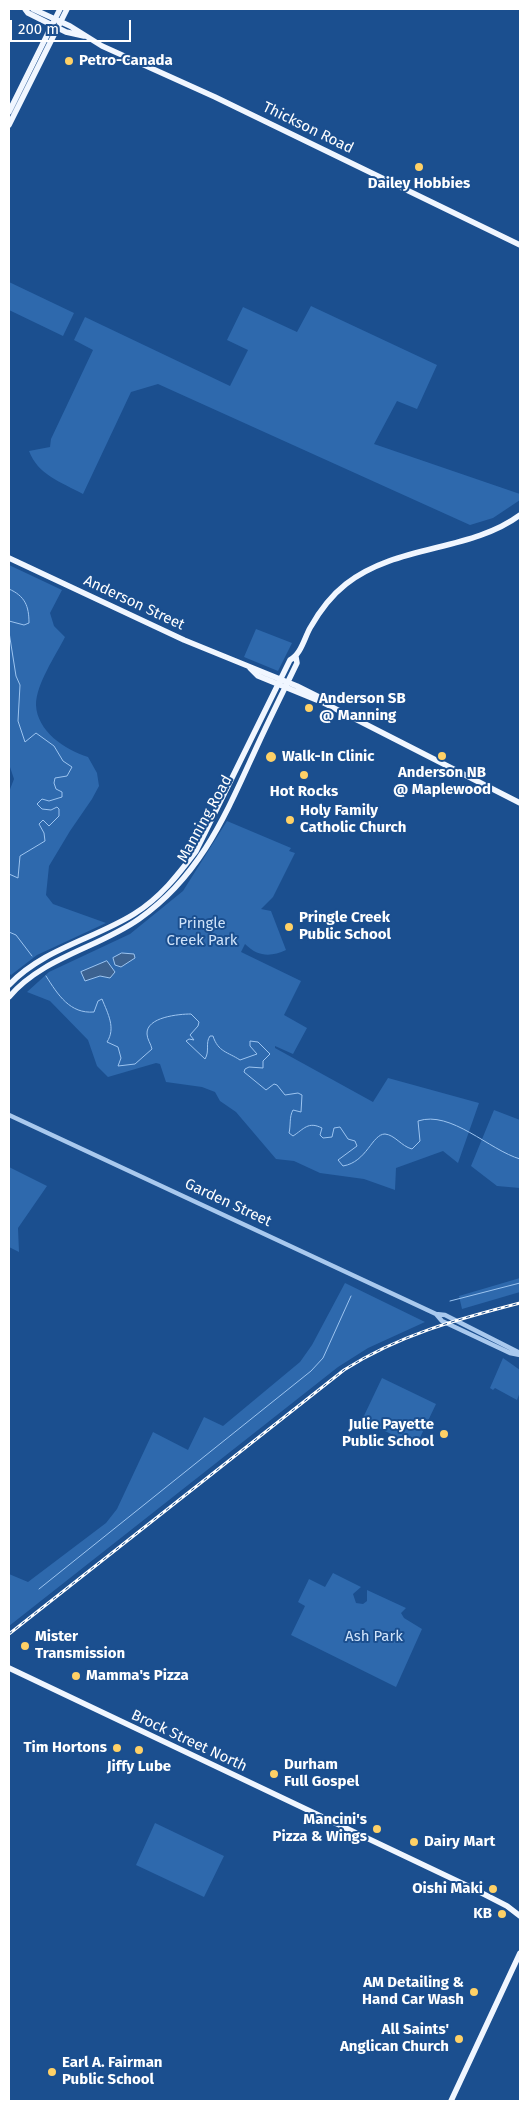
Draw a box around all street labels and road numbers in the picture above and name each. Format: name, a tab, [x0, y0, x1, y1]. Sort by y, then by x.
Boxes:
street label: Thickson Road	[260, 98, 356, 158]
street label: Anderson Street	[81, 572, 187, 634]
street label: Manning Road	[174, 772, 236, 866]
street label: Garden Street	[182, 1175, 274, 1231]
street label: Brock Street North	[128, 1706, 250, 1776]

